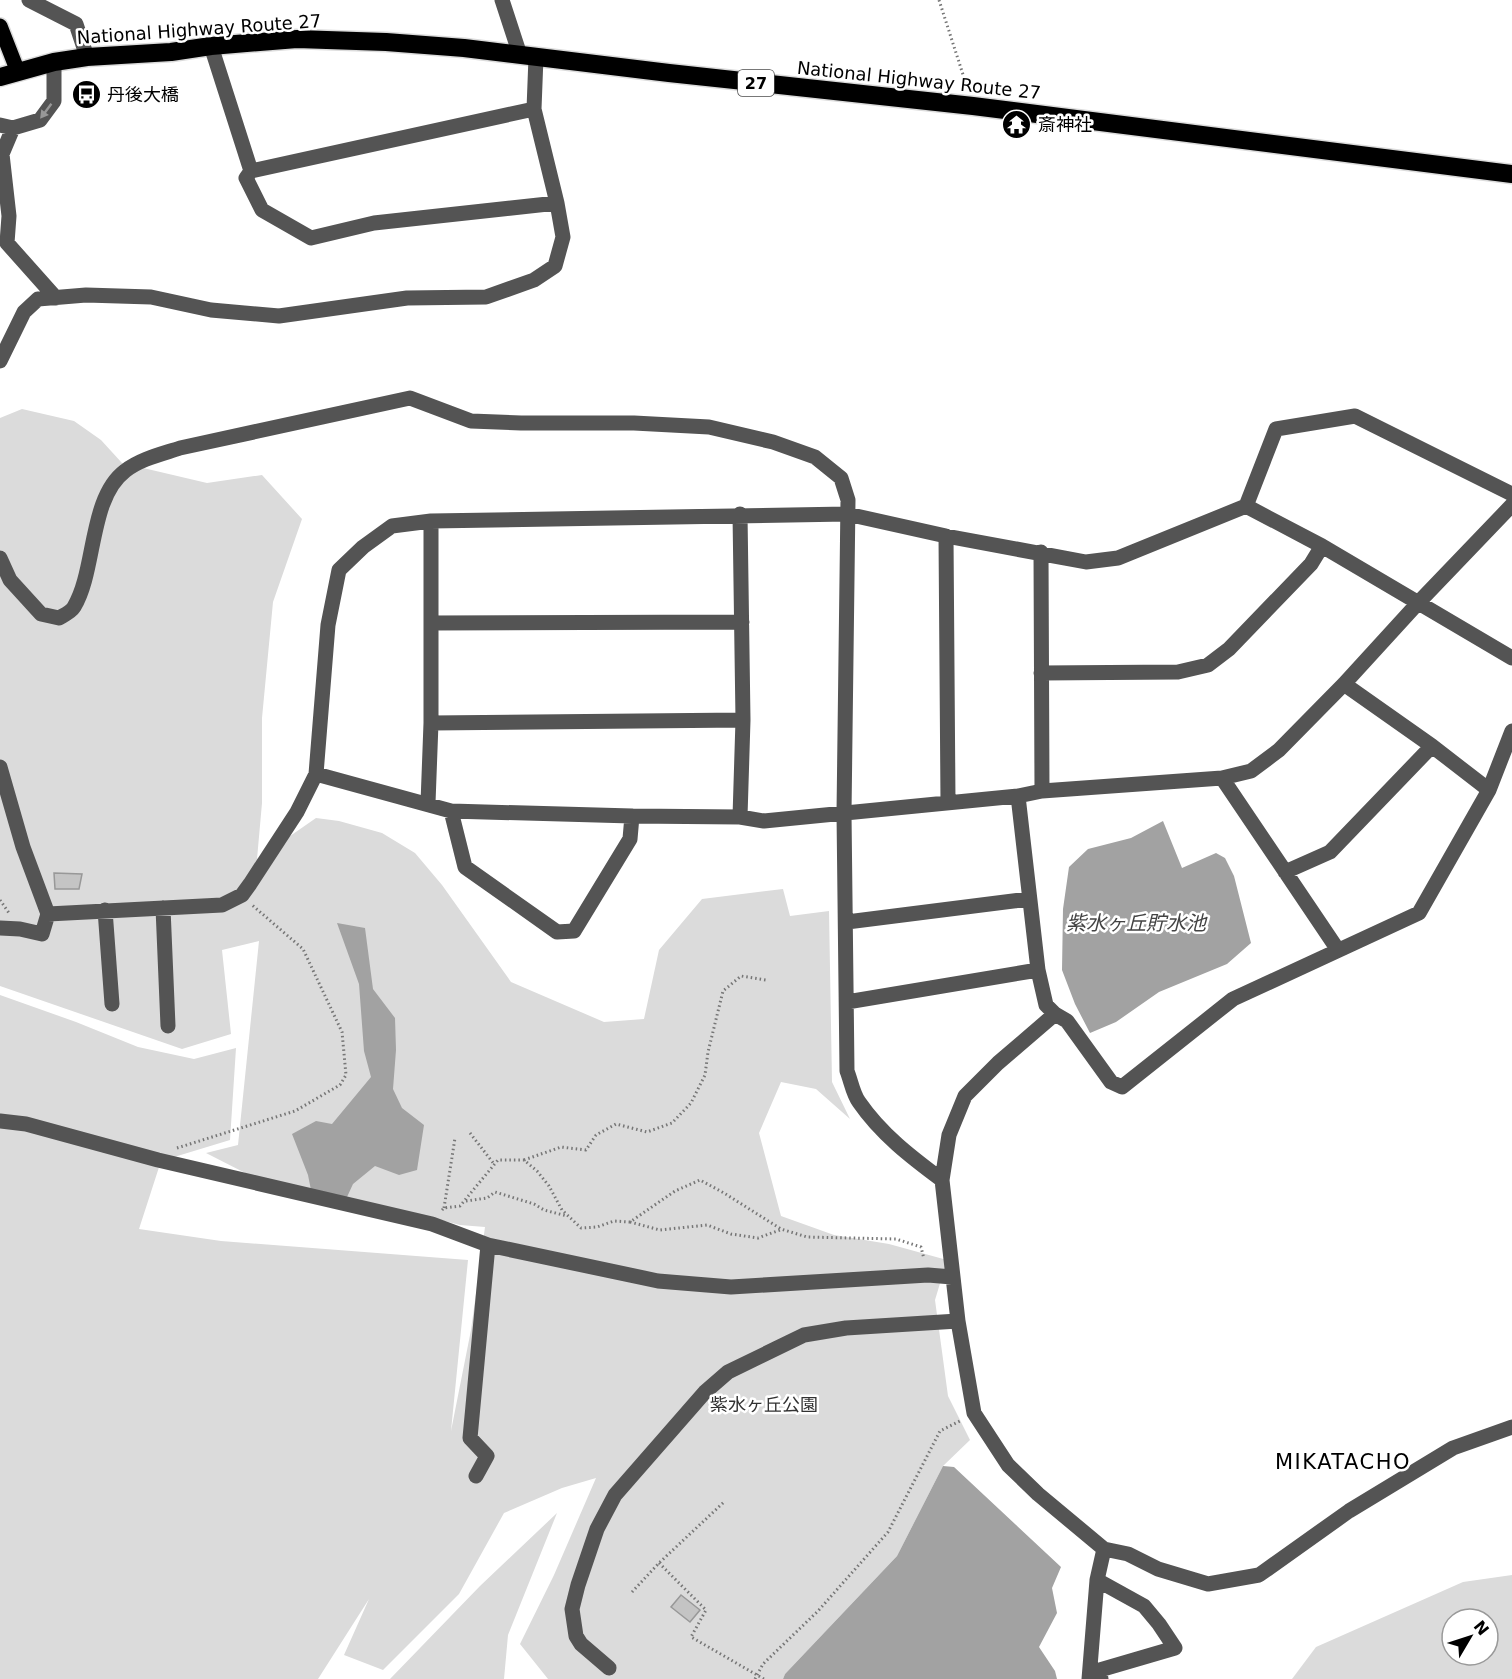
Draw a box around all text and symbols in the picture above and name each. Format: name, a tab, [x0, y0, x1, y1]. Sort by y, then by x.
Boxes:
street label: National Highway Route 27	[76, 10, 322, 48]
street label: National Highway Route 27	[796, 57, 1042, 103]
road number: 27	[738, 70, 774, 96]
bus stop icon: 丹後大橋	[70, 78, 102, 110]
place label: 丹後大橋	[107, 84, 179, 105]
one-way arrow	[40, 103, 53, 119]
temple icon: 斎神社	[1001, 108, 1033, 140]
place label: 斎神社	[1038, 114, 1092, 135]
water label: 紫水ヶ丘貯水池	[1066, 911, 1208, 935]
park label: 紫水ヶ丘公園	[710, 1394, 818, 1415]
district label: MIKATACHO	[1275, 1450, 1411, 1474]
north arrow	[1440, 1607, 1500, 1667]
text: N	[1470, 1617, 1493, 1639]

